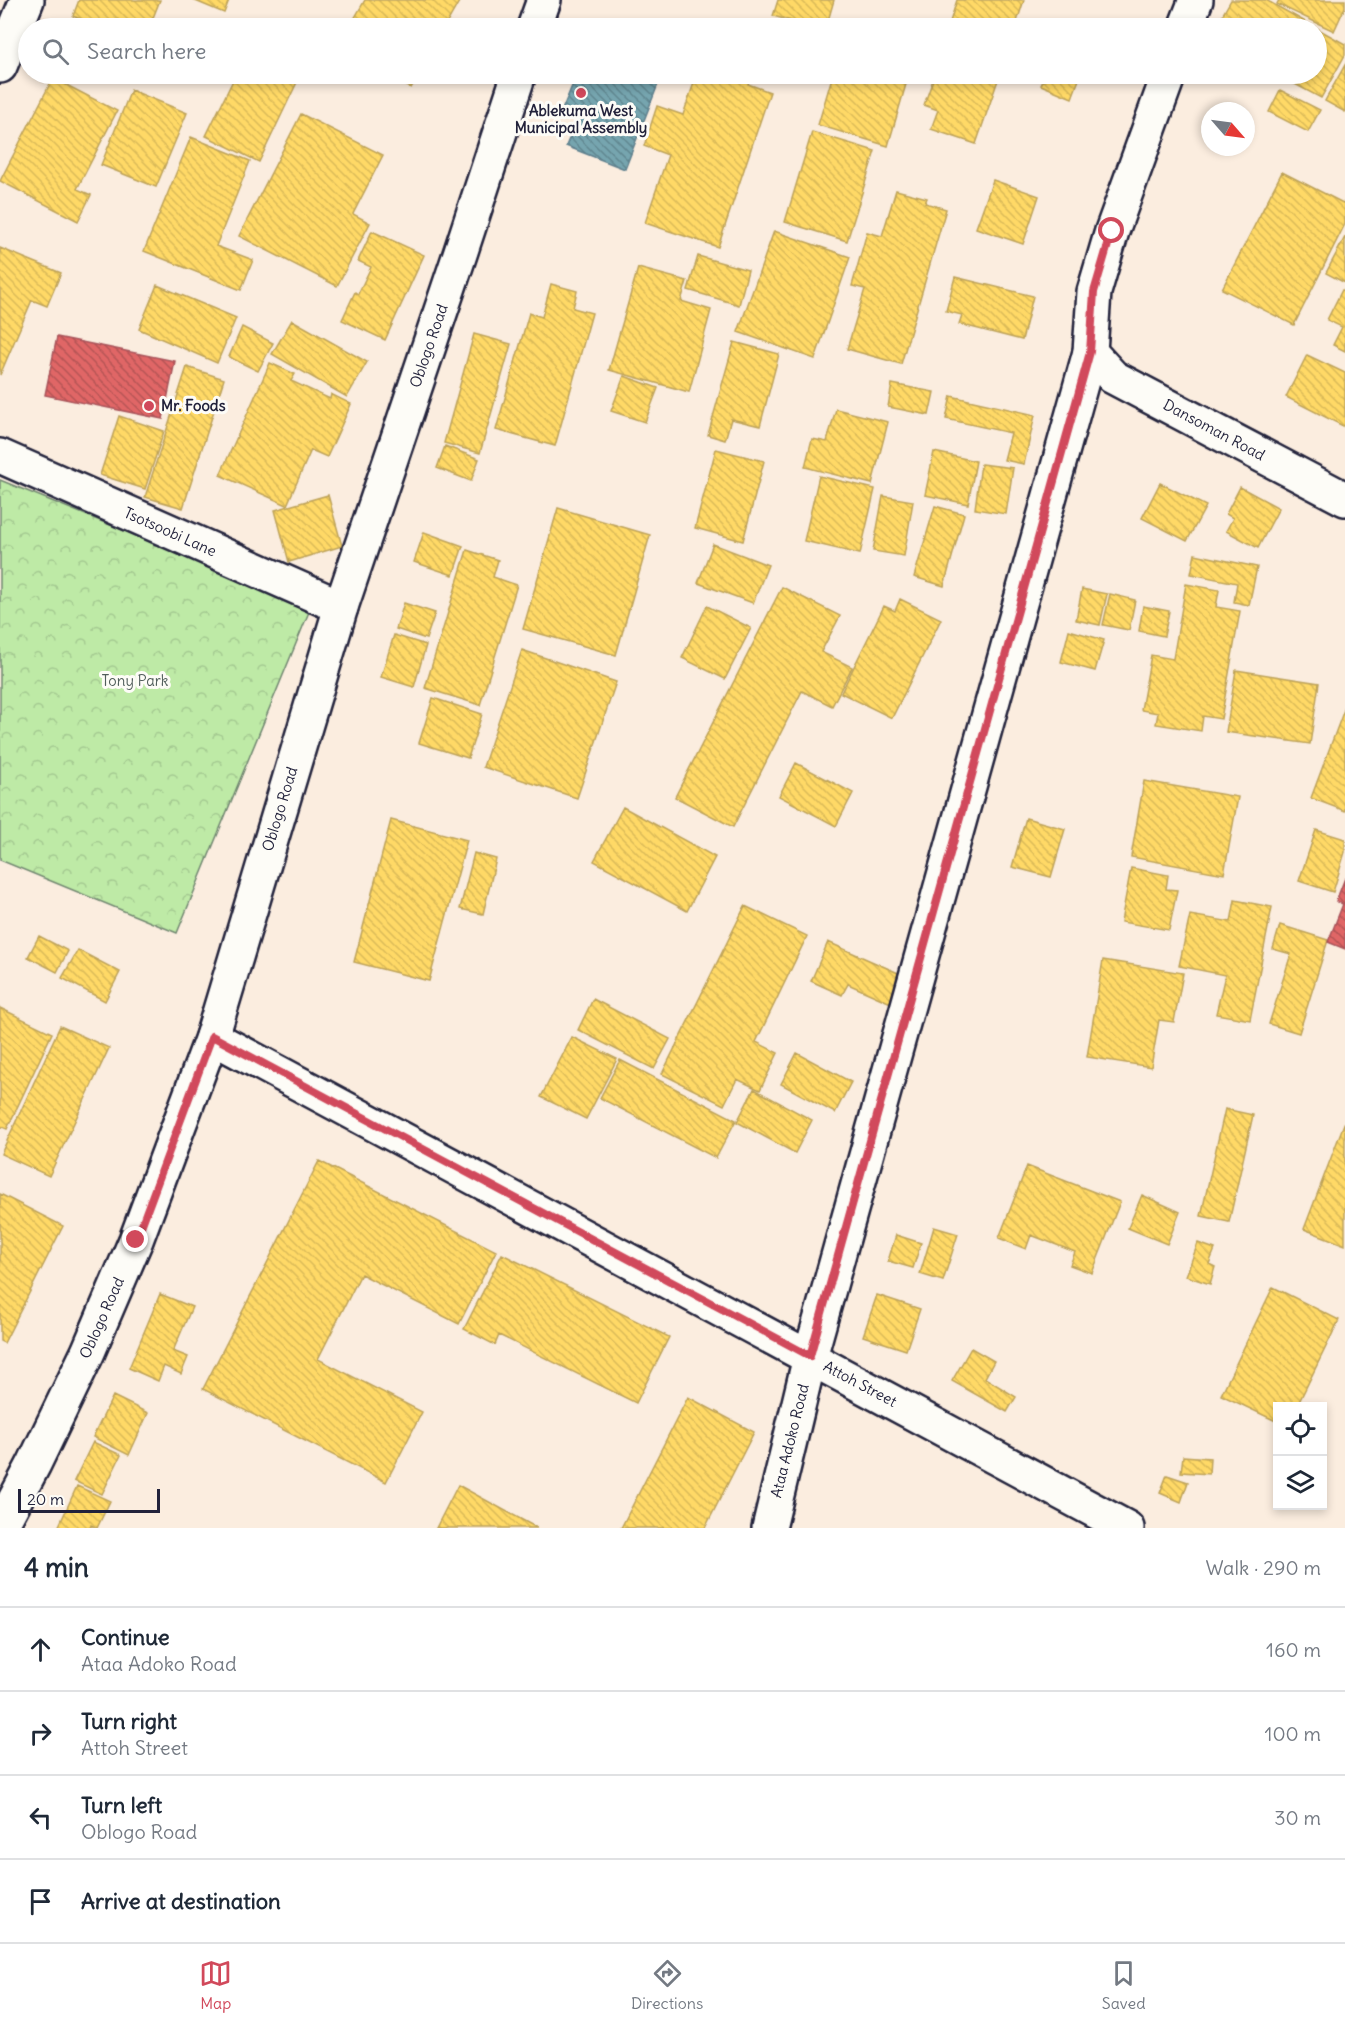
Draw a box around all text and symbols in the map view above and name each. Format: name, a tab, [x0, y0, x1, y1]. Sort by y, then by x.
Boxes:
search box	[18, 18, 1327, 84]
icon: search	[39, 35, 72, 68]
text: Search here	[87, 37, 206, 65]
marker: Ablekuma West Municipal Assembly	[574, 86, 588, 100]
place label: Ablekuma West Municipal Assembly	[515, 101, 647, 138]
north arrow	[1201, 102, 1255, 156]
route start	[1098, 217, 1124, 243]
street label: Oblogo Road	[405, 301, 452, 390]
street label: Dansoman Road	[1160, 395, 1268, 464]
place label: Mr. Foods	[161, 396, 226, 415]
marker: Mr. Foods	[142, 399, 156, 413]
street label: Tsotsoobi Lane	[121, 503, 219, 560]
park label: Tony Park	[102, 671, 169, 690]
street label: Oblogo Road	[258, 764, 301, 853]
route end	[122, 1226, 148, 1252]
street label: Oblogo Road	[75, 1274, 128, 1362]
street label: Attoh Street	[820, 1356, 900, 1411]
street label: Ataa Adoko Road	[766, 1382, 813, 1500]
map controls	[1273, 1402, 1327, 1510]
button: locate	[1273, 1402, 1327, 1456]
button: layers	[1273, 1456, 1327, 1510]
scale bar	[18, 1486, 160, 1514]
text: 20 m	[27, 1489, 64, 1509]
text: 4 min	[24, 1551, 89, 1584]
text: Walk · 290 m	[1206, 1555, 1321, 1580]
text: Continue	[81, 1623, 170, 1651]
icon: ahead	[24, 1633, 57, 1666]
text: 160 m	[1266, 1637, 1321, 1662]
text: Ataa Adoko Road	[81, 1651, 237, 1676]
text: Turn right	[81, 1707, 177, 1735]
icon: right	[24, 1717, 57, 1750]
text: 100 m	[1264, 1721, 1321, 1746]
text: Attoh Street	[81, 1735, 188, 1760]
text: Turn left	[81, 1791, 162, 1819]
icon: left	[24, 1801, 57, 1834]
text: 30 m	[1274, 1805, 1321, 1830]
text: Oblogo Road	[81, 1819, 197, 1844]
icon: arrive	[24, 1885, 57, 1918]
text: Arrive at destination	[81, 1887, 281, 1915]
tab: Map	[199, 1957, 232, 2013]
tab: Directions	[631, 1957, 703, 2013]
tab: Saved	[1102, 1957, 1146, 2013]

